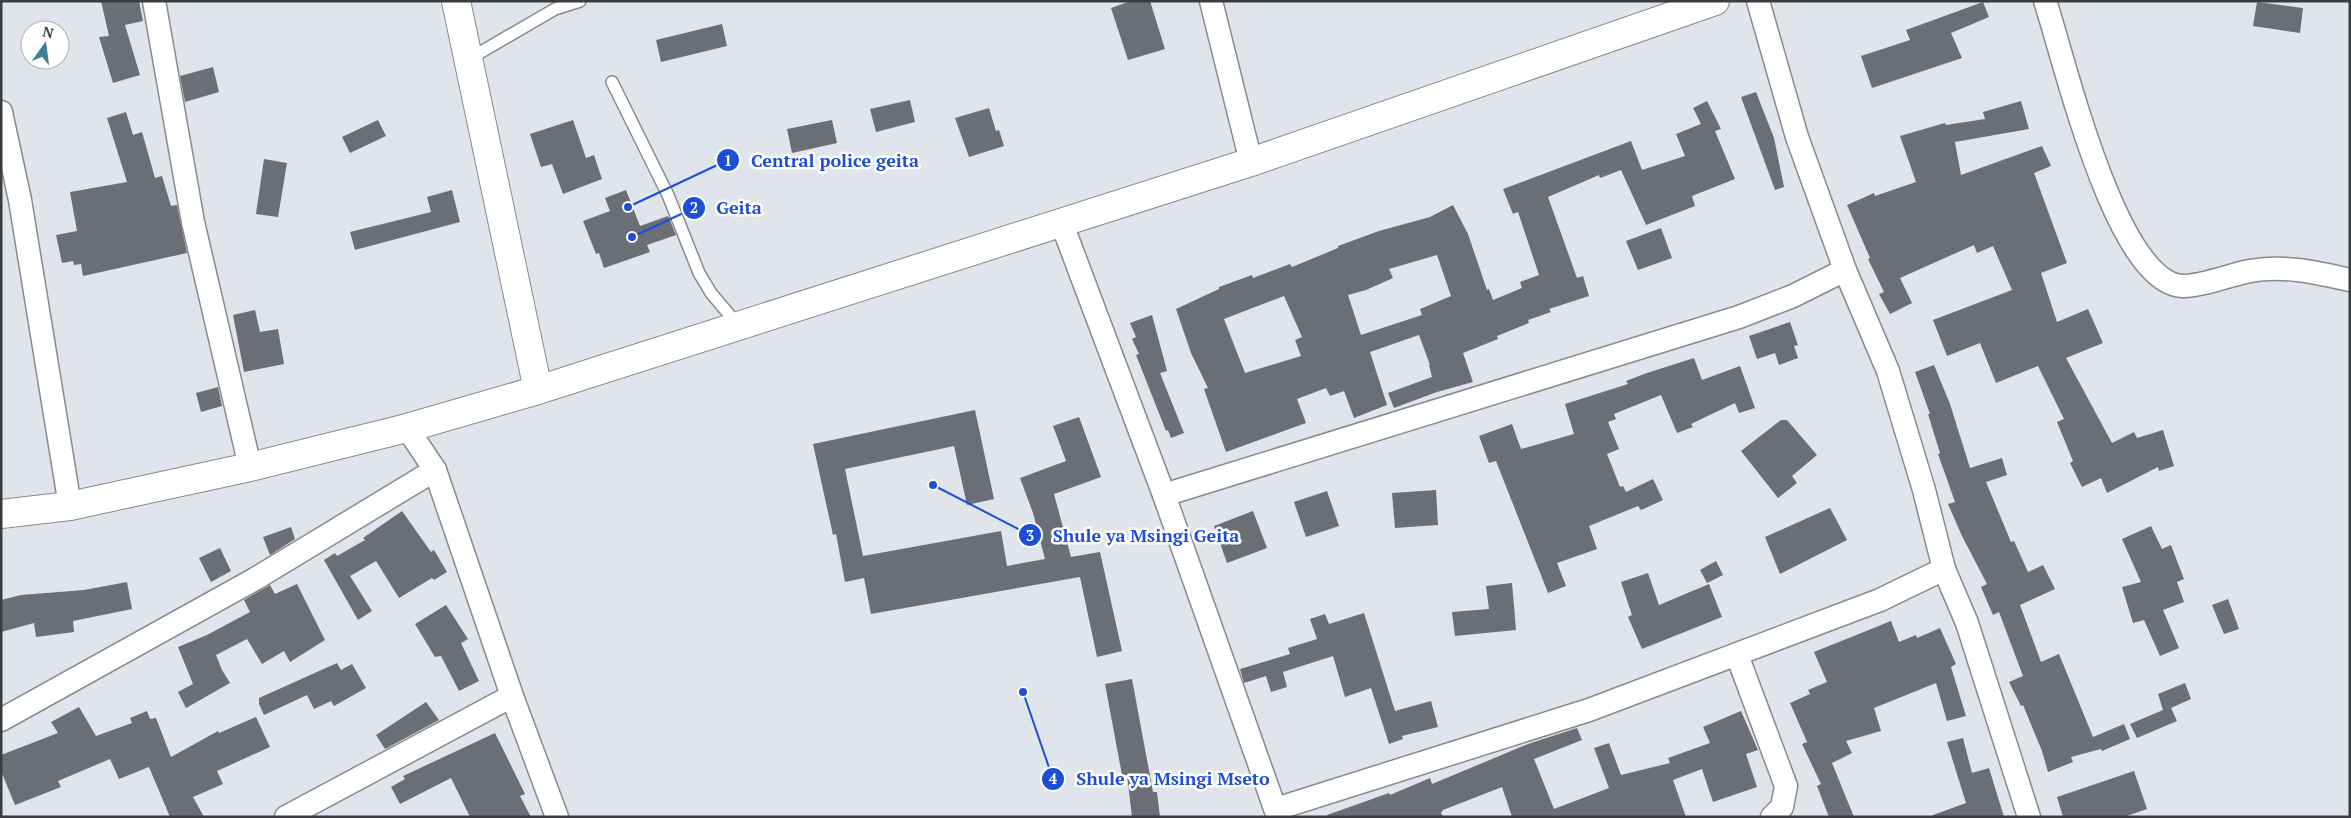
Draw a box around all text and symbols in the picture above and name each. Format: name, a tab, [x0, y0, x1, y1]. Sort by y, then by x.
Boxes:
north arrow	[20, 20, 70, 70]
text: N	[41, 21, 56, 42]
callout: Central police geita	[716, 144, 929, 177]
text: Central police geita	[751, 148, 919, 172]
text: 1	[724, 150, 732, 170]
callout: Geita	[681, 191, 772, 224]
text: Geita	[716, 195, 762, 219]
text: 2	[690, 197, 698, 217]
callout: Shule ya Msingi Geita	[1017, 519, 1249, 552]
text: Shule ya Msingi Geita	[1053, 523, 1239, 547]
text: 3	[1026, 525, 1034, 545]
callout: Shule ya Msingi Mseto	[1041, 762, 1279, 795]
text: Shule ya Msingi Mseto	[1076, 766, 1270, 790]
text: 4	[1049, 768, 1058, 788]

